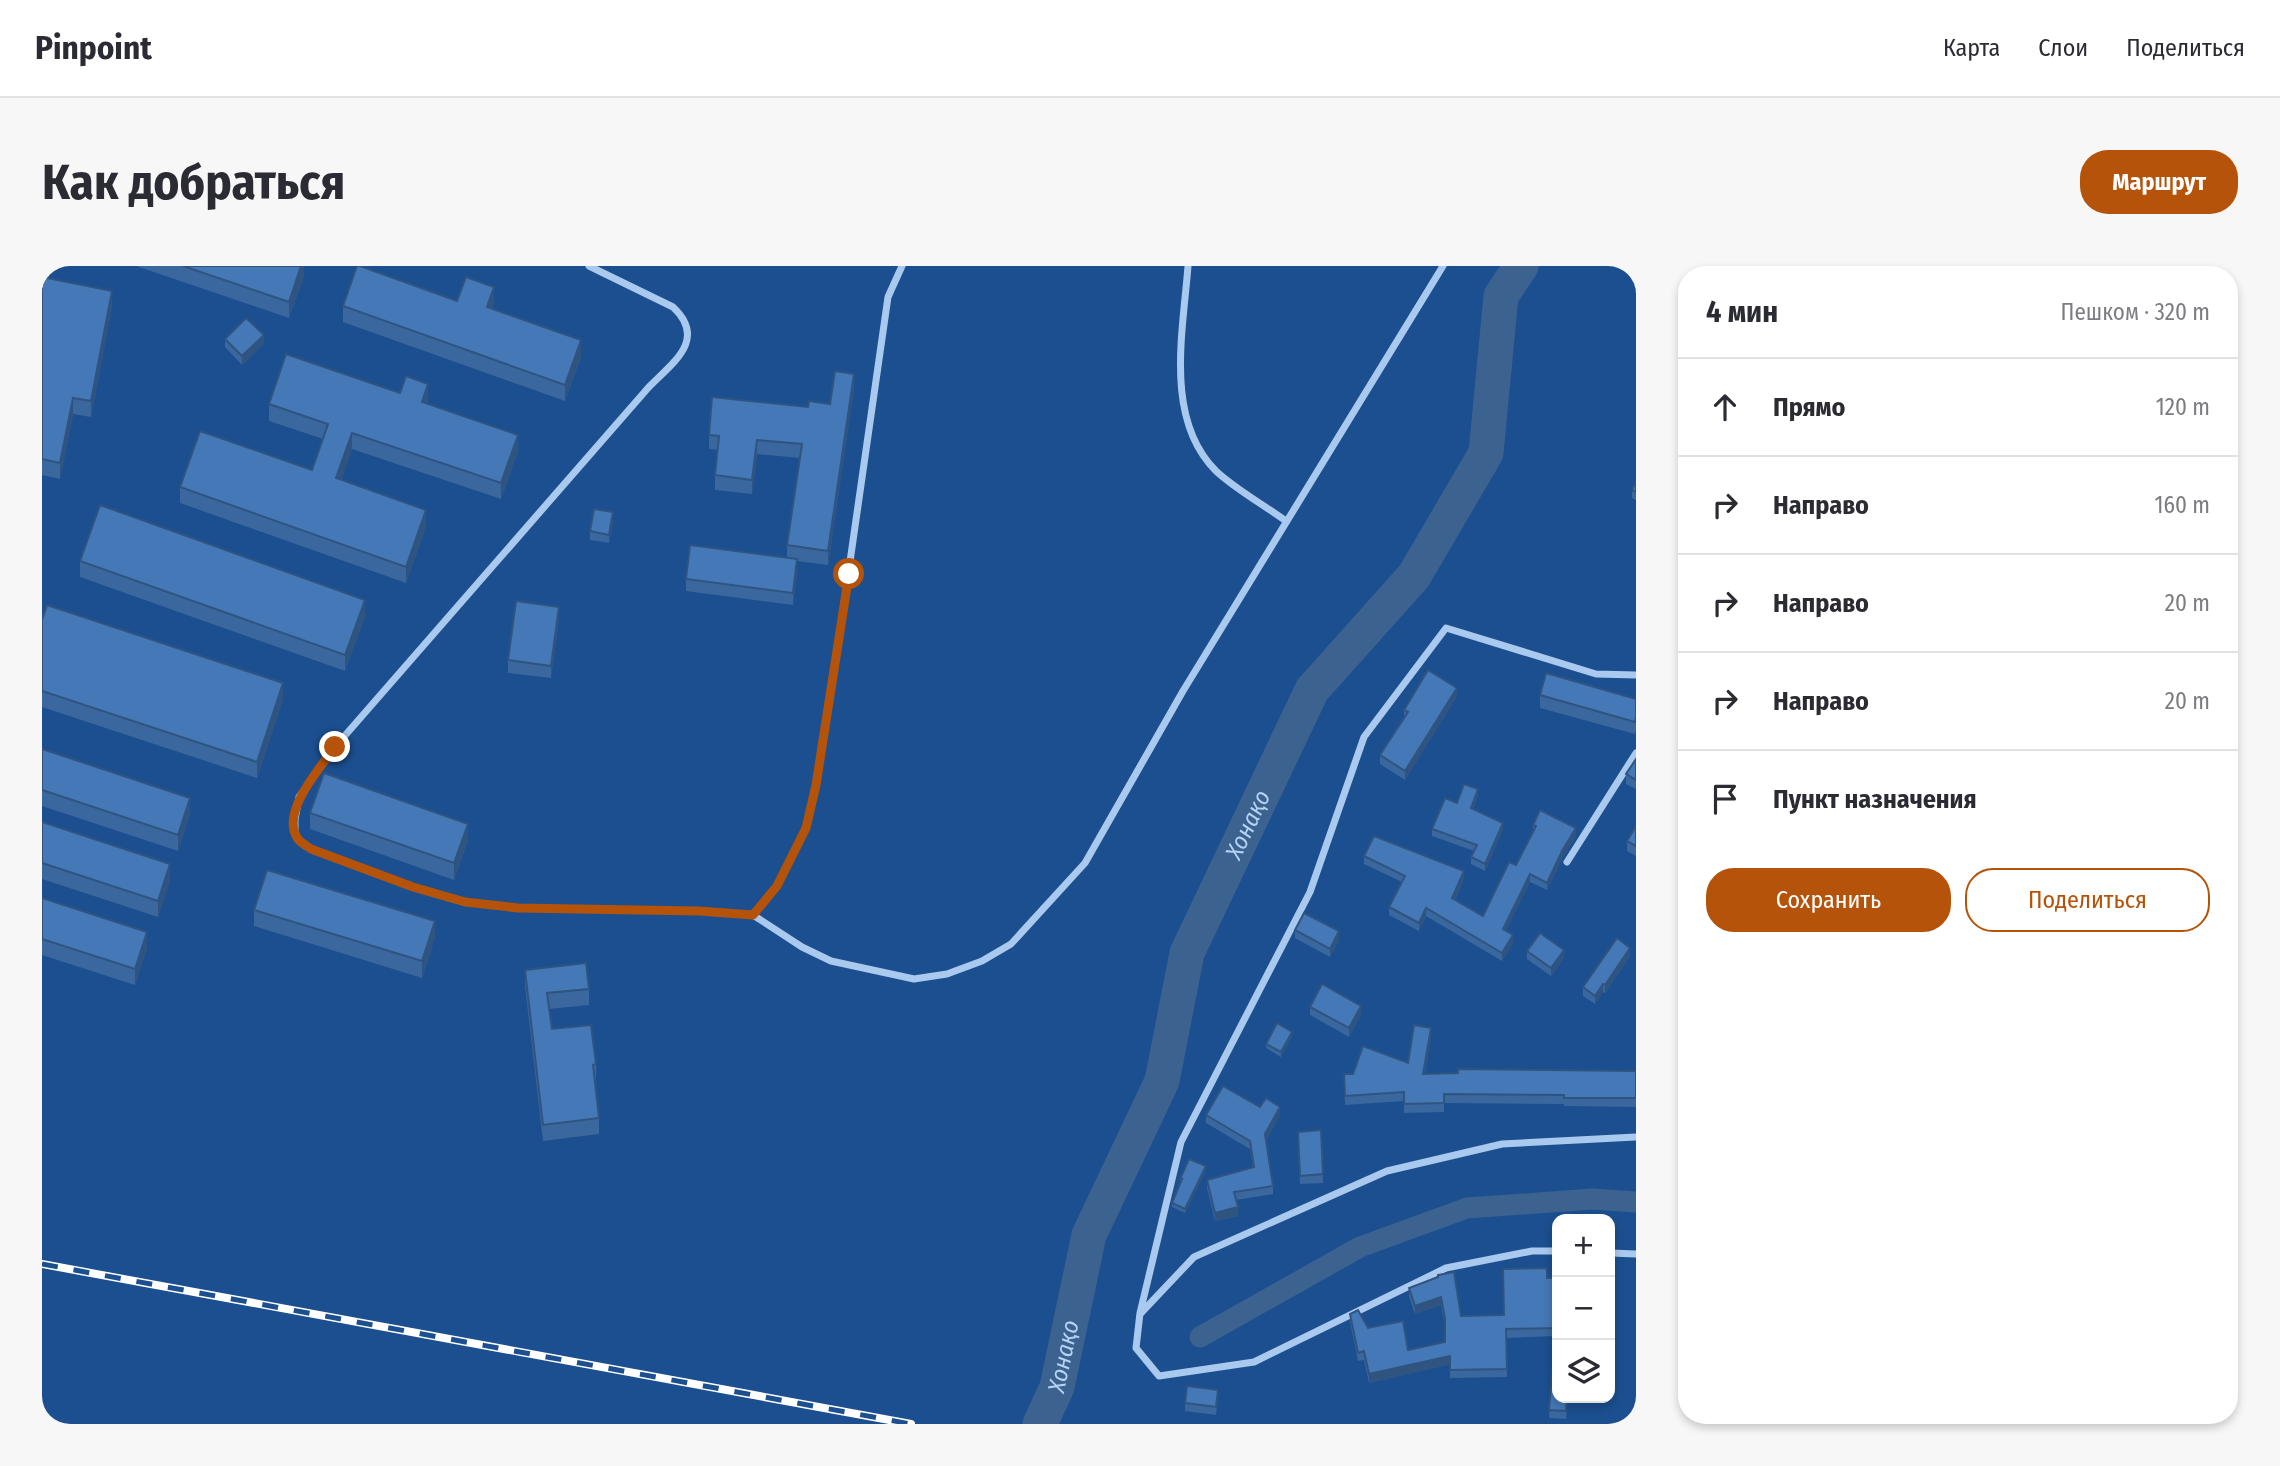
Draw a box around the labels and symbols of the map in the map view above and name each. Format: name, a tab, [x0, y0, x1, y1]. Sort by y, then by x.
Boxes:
route start	[833, 558, 864, 589]
route end	[319, 731, 350, 762]
water label: Хонақо	[1219, 786, 1276, 865]
water label: Хонақо	[1042, 1318, 1085, 1396]

